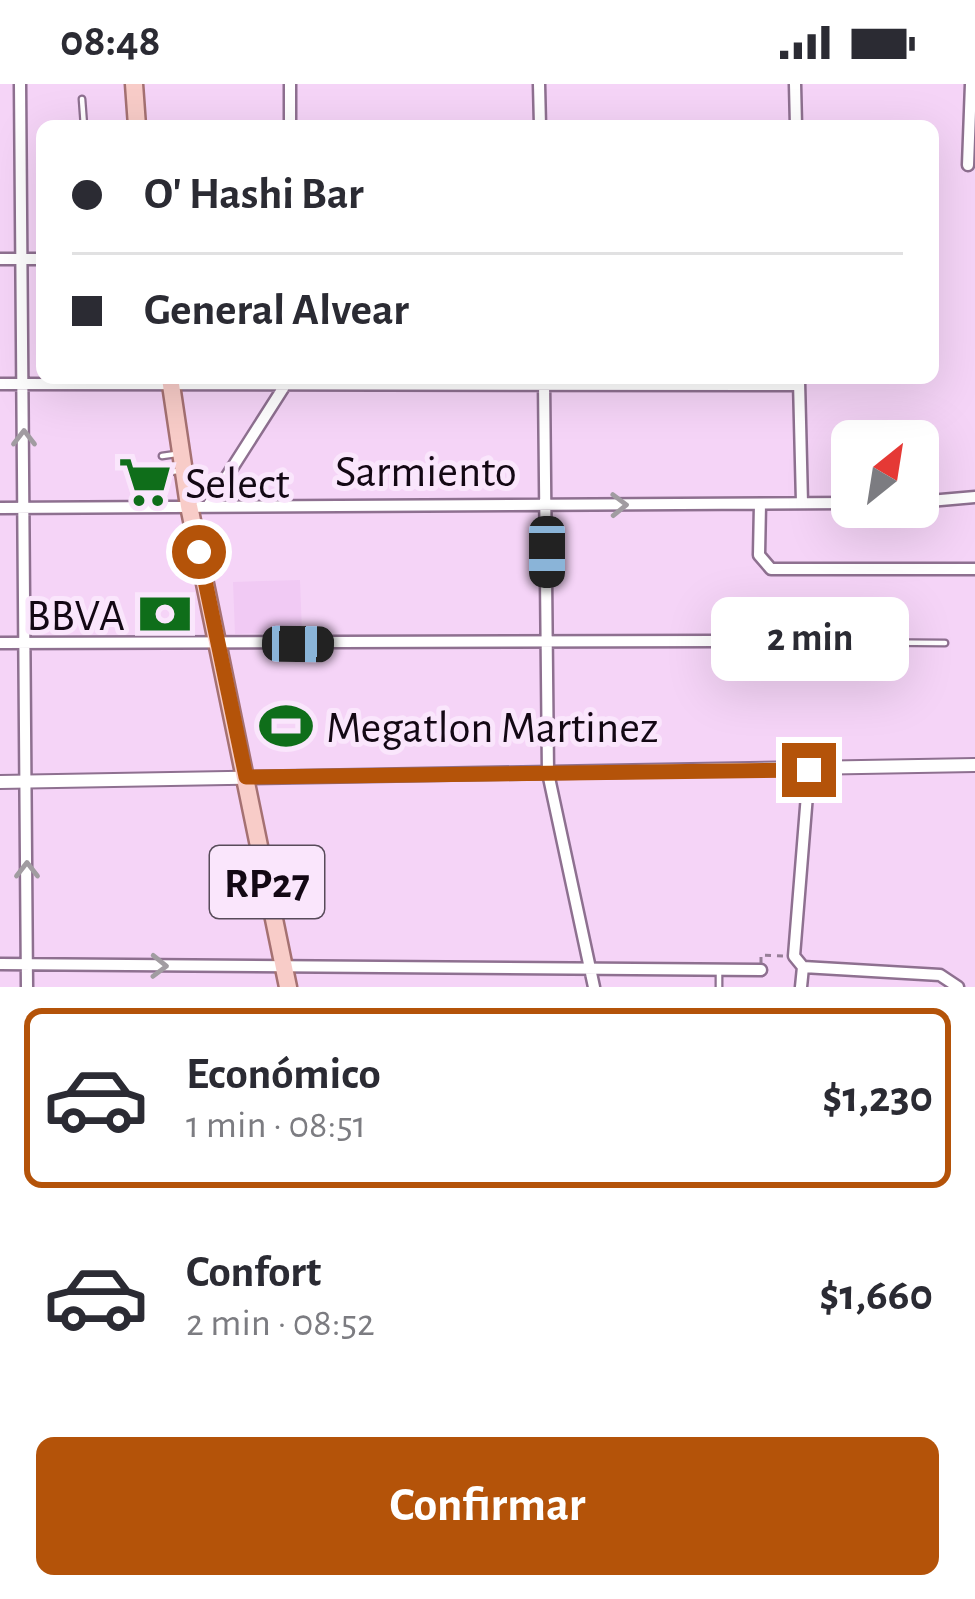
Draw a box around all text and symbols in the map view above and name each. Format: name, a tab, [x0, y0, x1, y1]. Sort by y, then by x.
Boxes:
text: 08:48	[60, 19, 161, 64]
text: O' Hashi Bar	[144, 172, 364, 217]
text: General Alvear	[144, 288, 409, 333]
north arrow	[831, 420, 939, 528]
map controls	[831, 420, 939, 528]
one-way arrow	[11, 428, 37, 446]
street label: Sarmiento	[335, 450, 517, 495]
supermarket icon: Select	[116, 453, 174, 511]
place label: Select	[185, 462, 290, 507]
one-way arrow	[610, 493, 629, 519]
car	[529, 516, 565, 588]
route start	[172, 525, 226, 579]
bank icon: BBVA	[136, 585, 194, 643]
place label: BBVA	[26, 594, 125, 639]
callout: 2 min	[710, 596, 908, 680]
text: 2 min	[767, 619, 853, 658]
car	[262, 625, 334, 663]
sports icon: Megatlon Martinez	[257, 697, 315, 755]
place label: Megatlon Martinez	[326, 706, 658, 751]
route end	[782, 743, 836, 797]
road number: RP27	[210, 846, 324, 918]
one-way arrow	[14, 860, 40, 878]
one-way arrow	[150, 952, 169, 978]
icon: car	[42, 1044, 150, 1152]
text: Económico	[186, 1052, 381, 1097]
text: $1,230	[822, 1075, 933, 1120]
text: 1 min · 08:51	[186, 1106, 366, 1145]
icon: car	[42, 1242, 150, 1350]
text: Confort	[186, 1250, 321, 1295]
text: $1,660	[819, 1273, 933, 1318]
text: 2 min · 08:52	[186, 1304, 375, 1343]
button: Confirmar	[36, 1437, 939, 1575]

